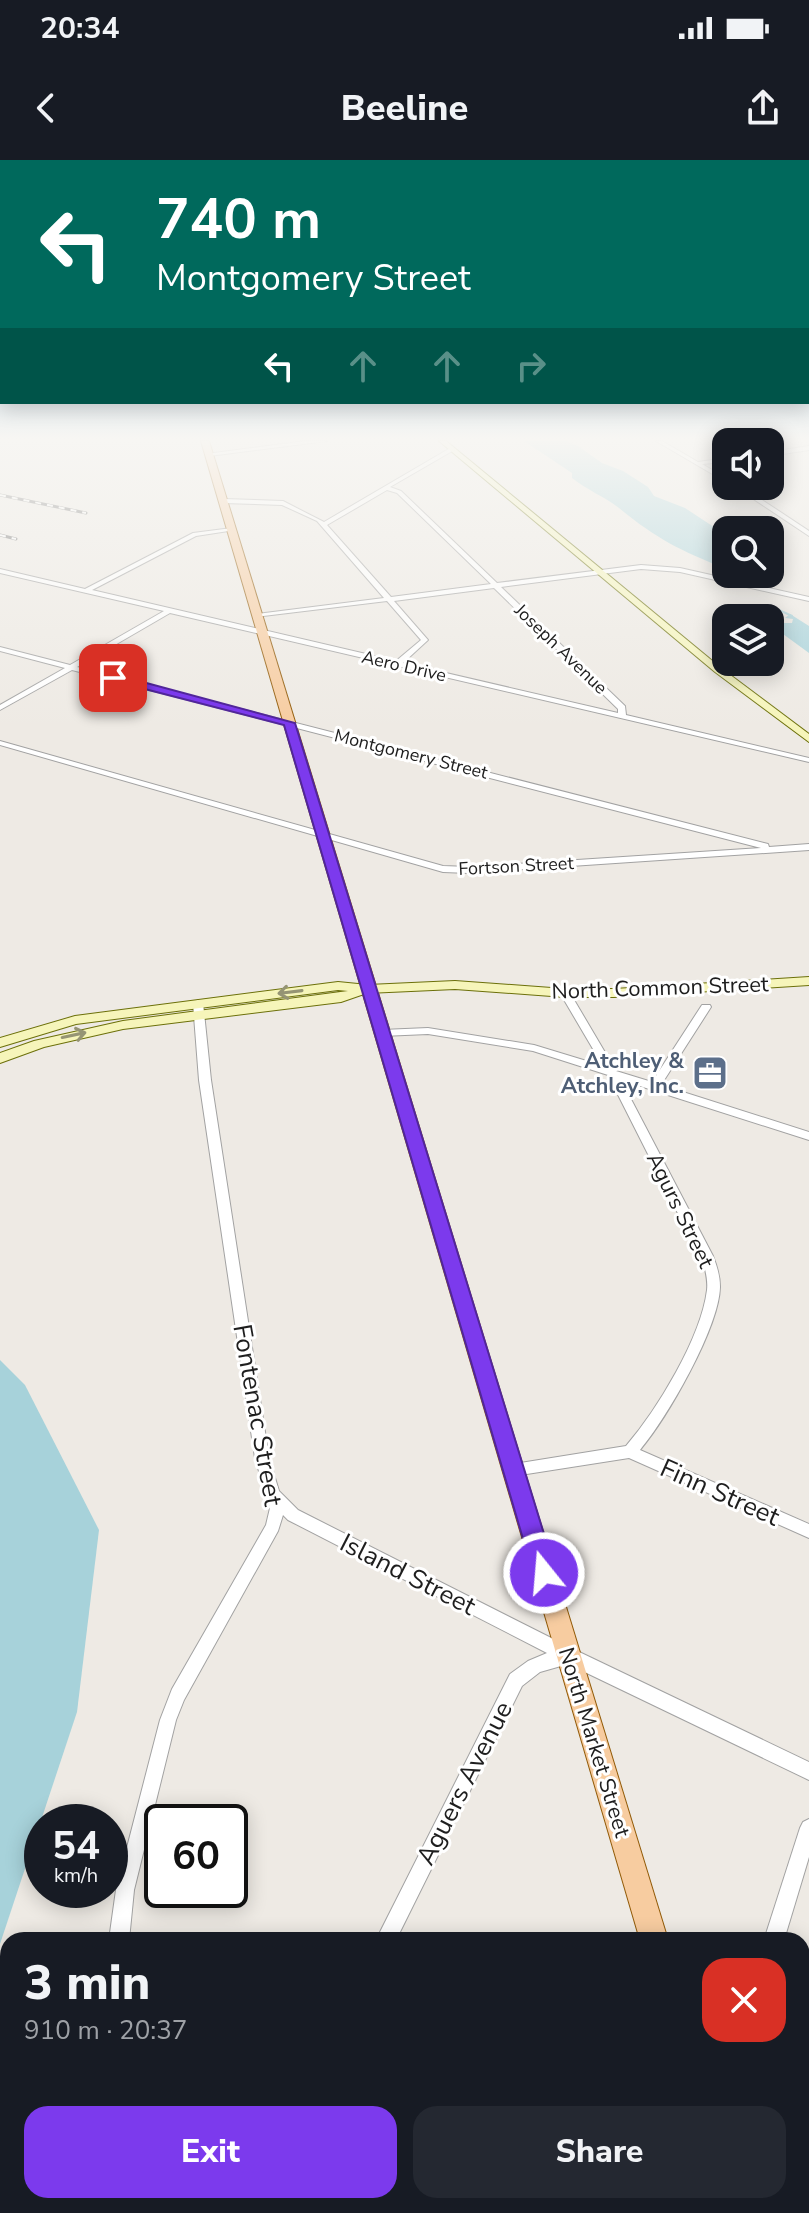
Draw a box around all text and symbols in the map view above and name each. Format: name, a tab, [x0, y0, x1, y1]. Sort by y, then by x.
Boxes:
text: 20:34	[40, 8, 119, 49]
text: Beeline	[341, 84, 468, 133]
icon: back	[24, 86, 68, 130]
icon: share	[741, 86, 785, 130]
text: 740 m	[156, 181, 321, 258]
icon: left	[24, 192, 128, 296]
text: Montgomery Street	[156, 254, 471, 303]
icon: left	[257, 344, 301, 388]
icon: ahead	[341, 344, 385, 388]
icon: ahead	[425, 344, 469, 388]
icon: right	[509, 344, 553, 388]
map controls	[712, 428, 784, 676]
button: sound	[712, 428, 784, 500]
button: search	[712, 516, 784, 588]
street label: Joseph Avenue	[509, 598, 613, 700]
button: layers	[712, 604, 784, 676]
pin	[79, 644, 147, 712]
street label: Aero Drive	[359, 645, 449, 687]
icon: arrive	[91, 656, 135, 700]
street label: Montgomery Street	[332, 723, 491, 785]
street label: Fortson Street	[458, 851, 575, 881]
street label: North Common Street	[551, 969, 769, 1007]
one-way arrow	[277, 984, 304, 999]
one-way arrow	[61, 1027, 87, 1042]
place label: Atchley & Atchley, Inc.	[561, 1046, 685, 1101]
office icon: Atchley & Atchley, Inc.	[691, 1054, 729, 1092]
street label: Agurs Street	[639, 1148, 721, 1274]
street label: Fontenac Street	[224, 1321, 291, 1510]
street label: Finn Street	[654, 1451, 786, 1535]
street label: Island Street	[334, 1525, 483, 1624]
position arrow	[502, 1531, 586, 1615]
street label: North Market Street	[551, 1644, 637, 1841]
street label: Aguers Avenue	[408, 1695, 521, 1871]
speed limit sign: 60	[144, 1804, 248, 1908]
text: 54	[52, 1819, 100, 1873]
text: km/h	[54, 1862, 98, 1889]
text: 3 min	[24, 1950, 150, 2016]
button: close	[702, 1958, 786, 2042]
text: 910 m · 20:37	[24, 2013, 187, 2048]
button: Exit	[24, 2106, 397, 2198]
button: Share	[413, 2106, 786, 2198]

